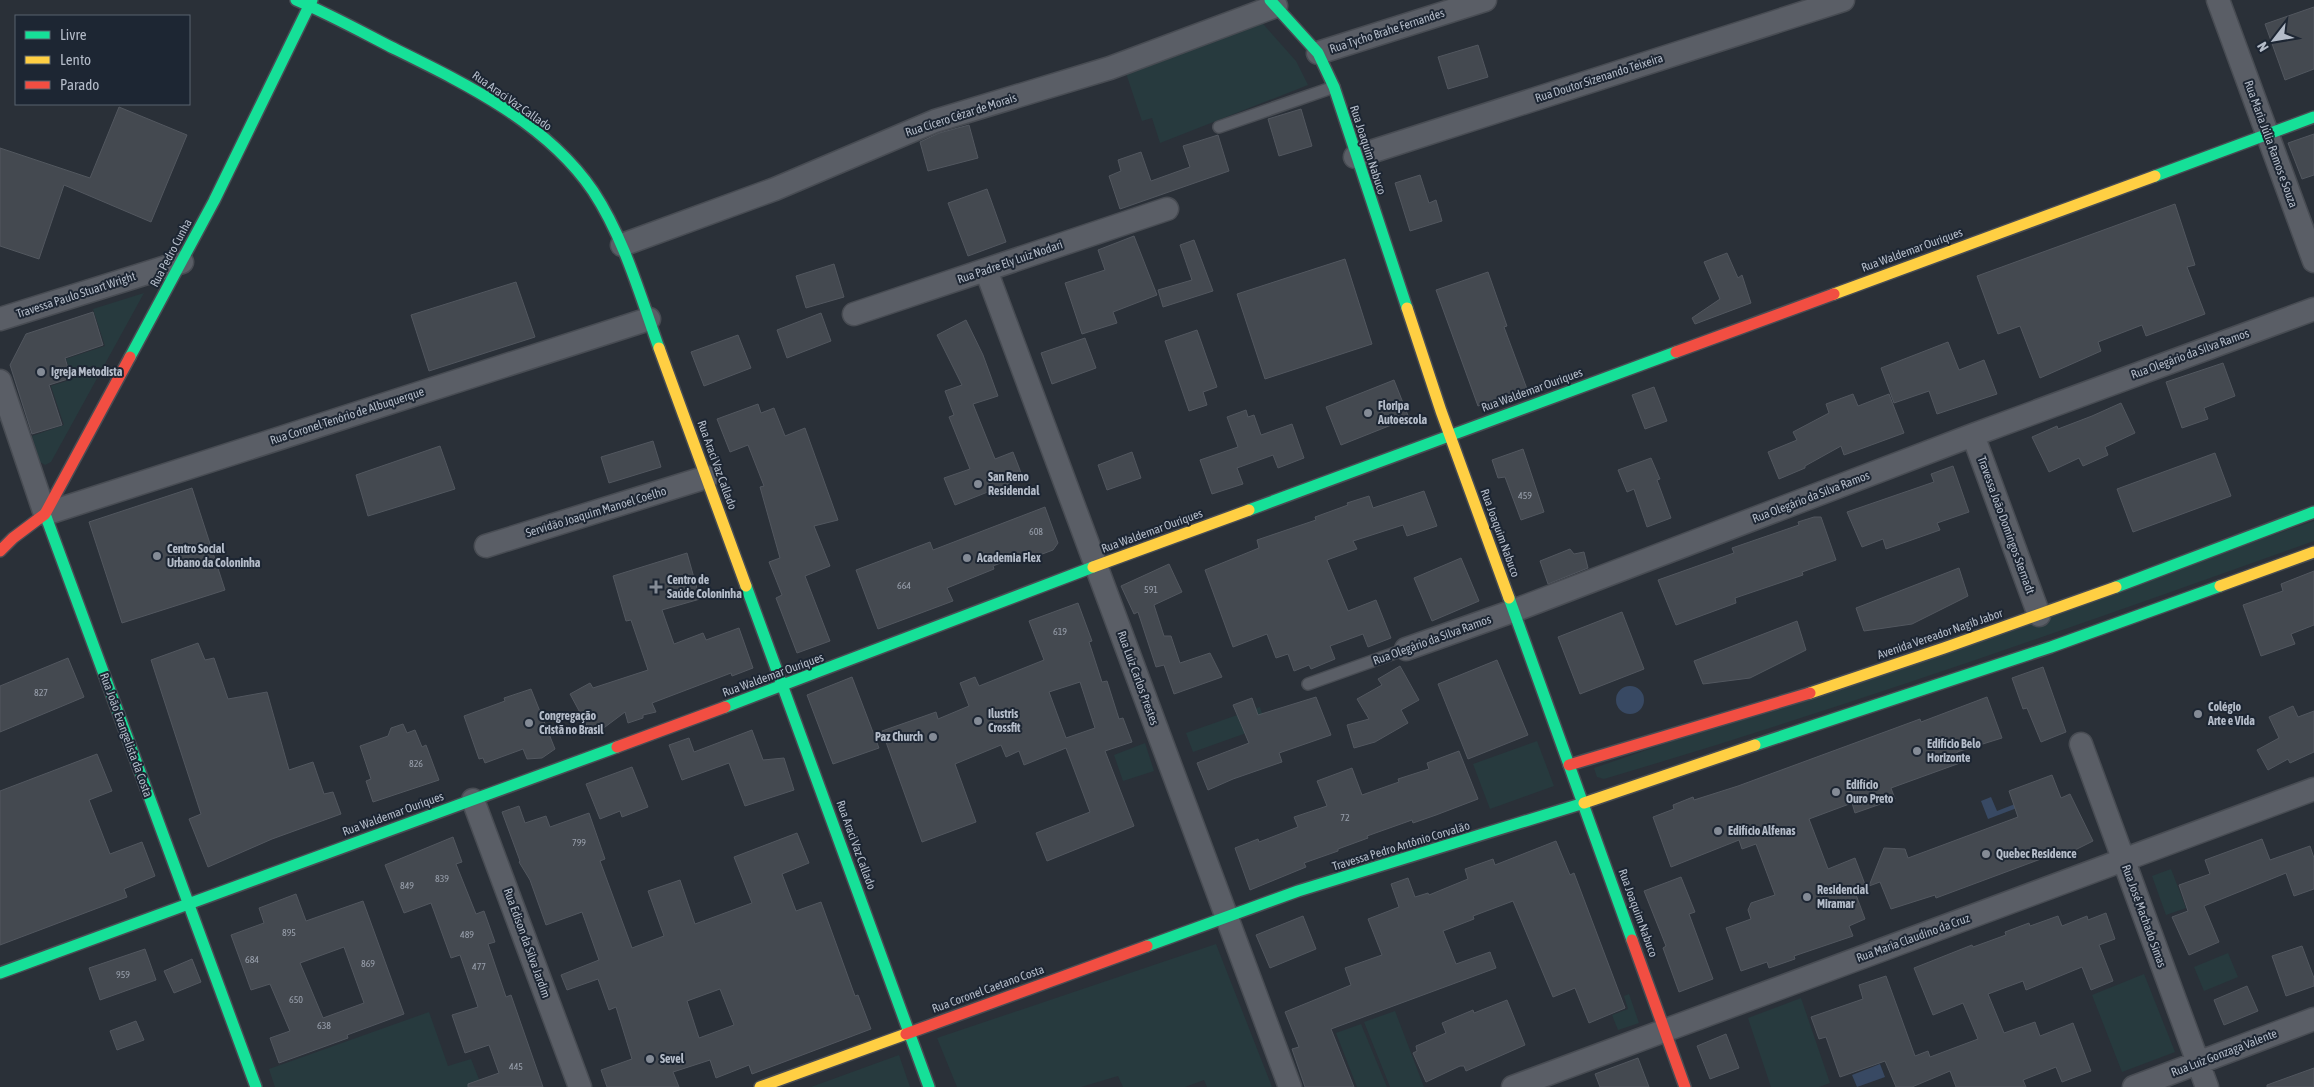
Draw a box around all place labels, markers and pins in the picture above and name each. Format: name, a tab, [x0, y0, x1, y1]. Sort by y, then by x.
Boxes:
place label: Igreja Metodista	[51, 365, 123, 379]
marker: Igreja Metodista	[35, 366, 47, 378]
place label: Floripa Autoescola	[1377, 399, 1428, 427]
marker: Floripa Autoescola	[1362, 407, 1374, 419]
place label: San Reno Residencial	[988, 470, 1040, 498]
marker: San Reno Residencial	[972, 478, 984, 490]
place label: Centro Social Urbano da Coloninha	[167, 542, 261, 570]
marker: Centro Social Urbano da Coloninha	[151, 550, 163, 562]
place label: Academia Flex	[976, 551, 1041, 565]
marker: Academia Flex	[961, 552, 973, 564]
place label: Centro de Saúde Coloninha	[667, 573, 742, 601]
marker: Centro de Saúde Coloninha	[649, 580, 663, 594]
place label: Colégio Arte e Vida	[2207, 700, 2255, 728]
place label: Ilustris Crossfit	[988, 707, 1021, 735]
marker: Colégio Arte e Vida	[2192, 708, 2204, 720]
place label: Congregação Cristã no Brasil	[539, 709, 604, 737]
marker: Ilustris Crossfit	[972, 715, 984, 727]
marker: Congregação Cristã no Brasil	[523, 717, 535, 729]
place label: Paz Church	[875, 730, 923, 744]
marker: Paz Church	[927, 731, 939, 743]
place label: Edifício Belo Horizonte	[1927, 737, 1981, 765]
marker: Edifício Belo Horizonte	[1911, 745, 1923, 757]
place label: Edifício Ouro Preto	[1846, 778, 1894, 806]
marker: Edifício Ouro Preto	[1830, 786, 1842, 798]
place label: Edifício Alfenas	[1728, 824, 1796, 838]
marker: Edifício Alfenas	[1712, 825, 1724, 837]
place label: Quebec Residence	[1996, 847, 2077, 861]
marker: Quebec Residence	[1980, 848, 1992, 860]
place label: Residencial Miramar	[1817, 883, 1869, 911]
marker: Residencial Miramar	[1801, 891, 1813, 903]
place label: Sevel	[660, 1052, 685, 1066]
marker: Sevel	[644, 1053, 656, 1065]

